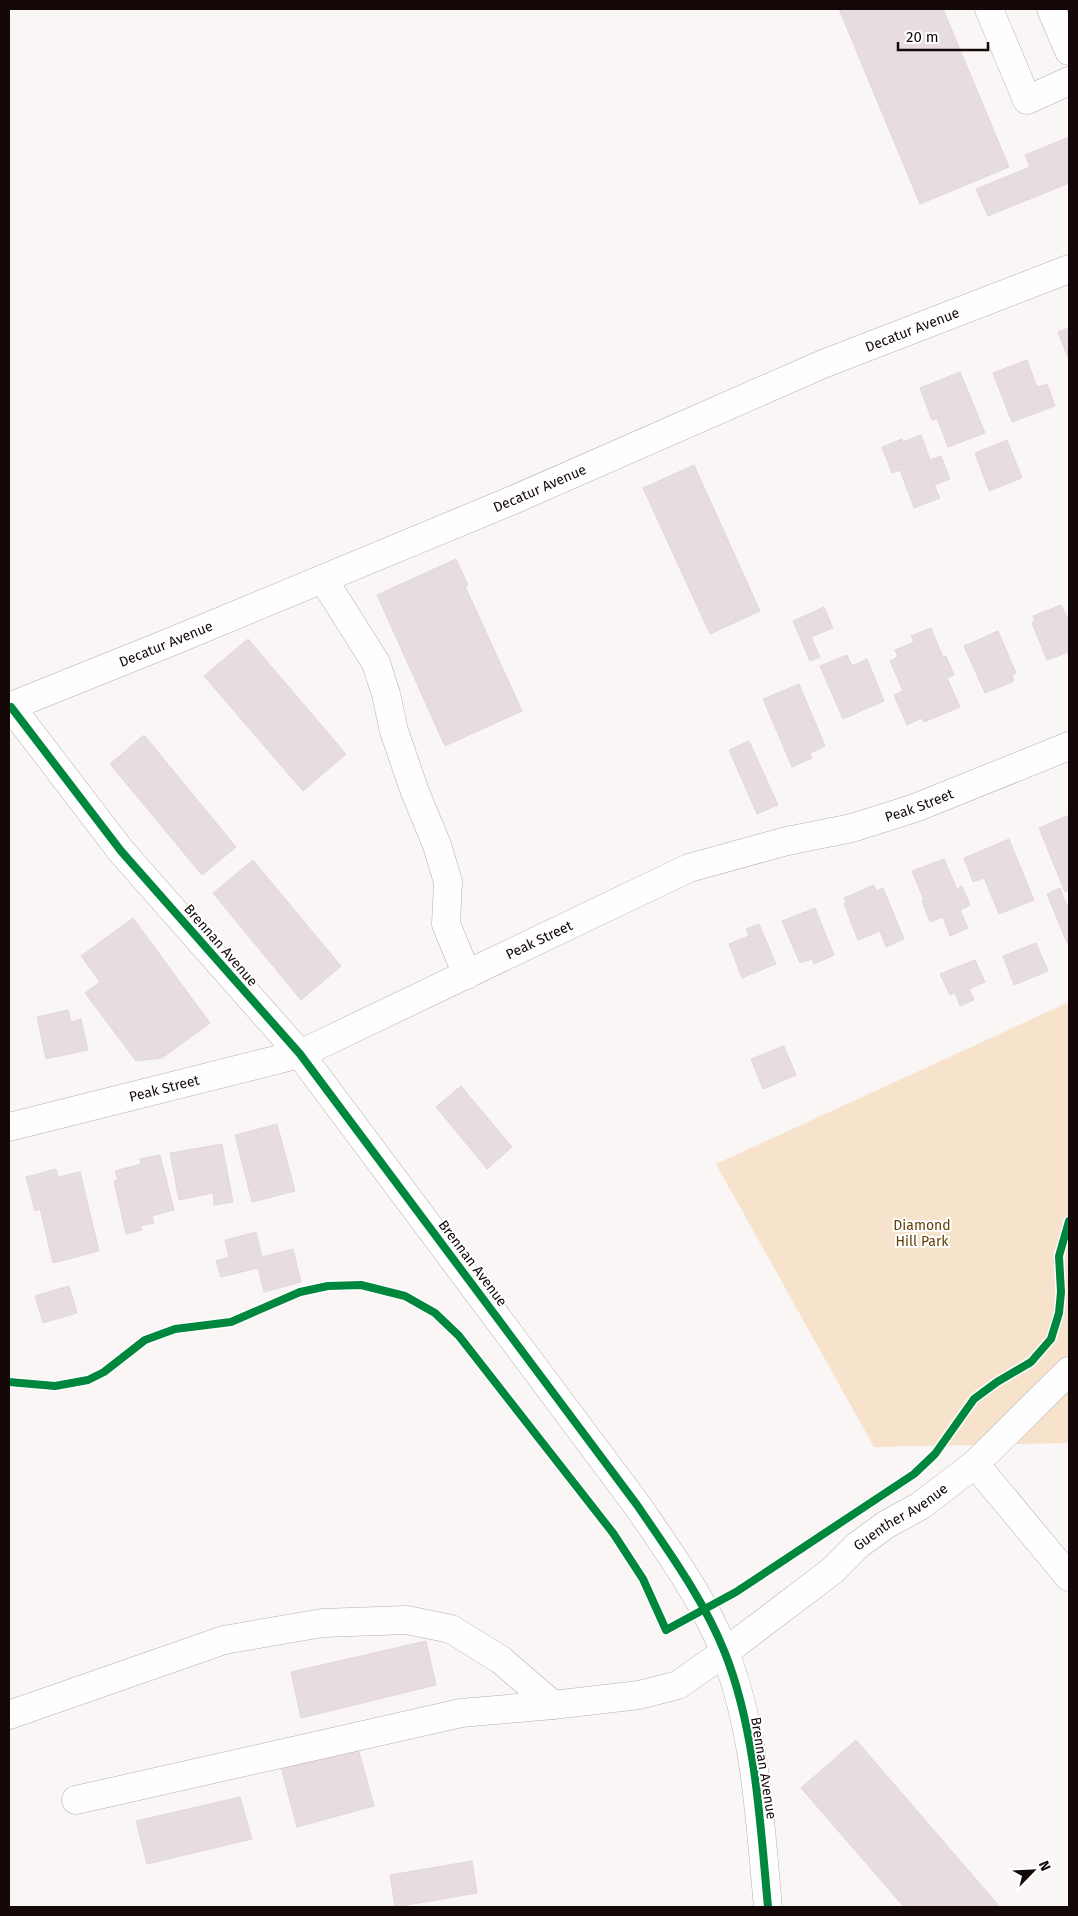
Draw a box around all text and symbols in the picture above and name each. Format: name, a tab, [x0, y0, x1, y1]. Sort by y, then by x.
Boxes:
scale bar	[898, 20, 988, 52]
text: 20 m	[906, 28, 939, 46]
street label: Decatur Avenue	[863, 304, 962, 356]
street label: Decatur Avenue	[491, 461, 589, 516]
street label: Decatur Avenue	[117, 617, 215, 671]
street label: Peak Street	[883, 785, 957, 826]
street label: Brennan Avenue	[180, 901, 261, 990]
street label: Peak Street	[503, 917, 576, 963]
street label: Peak Street	[127, 1071, 202, 1106]
street label: Brennan Avenue	[435, 1217, 511, 1310]
park label: Diamond Hill Park	[893, 1217, 951, 1250]
street label: Guenther Avenue	[850, 1480, 951, 1554]
street label: Brennan Avenue	[747, 1716, 780, 1821]
north arrow	[1008, 1846, 1058, 1896]
text: N	[1035, 1858, 1054, 1874]

